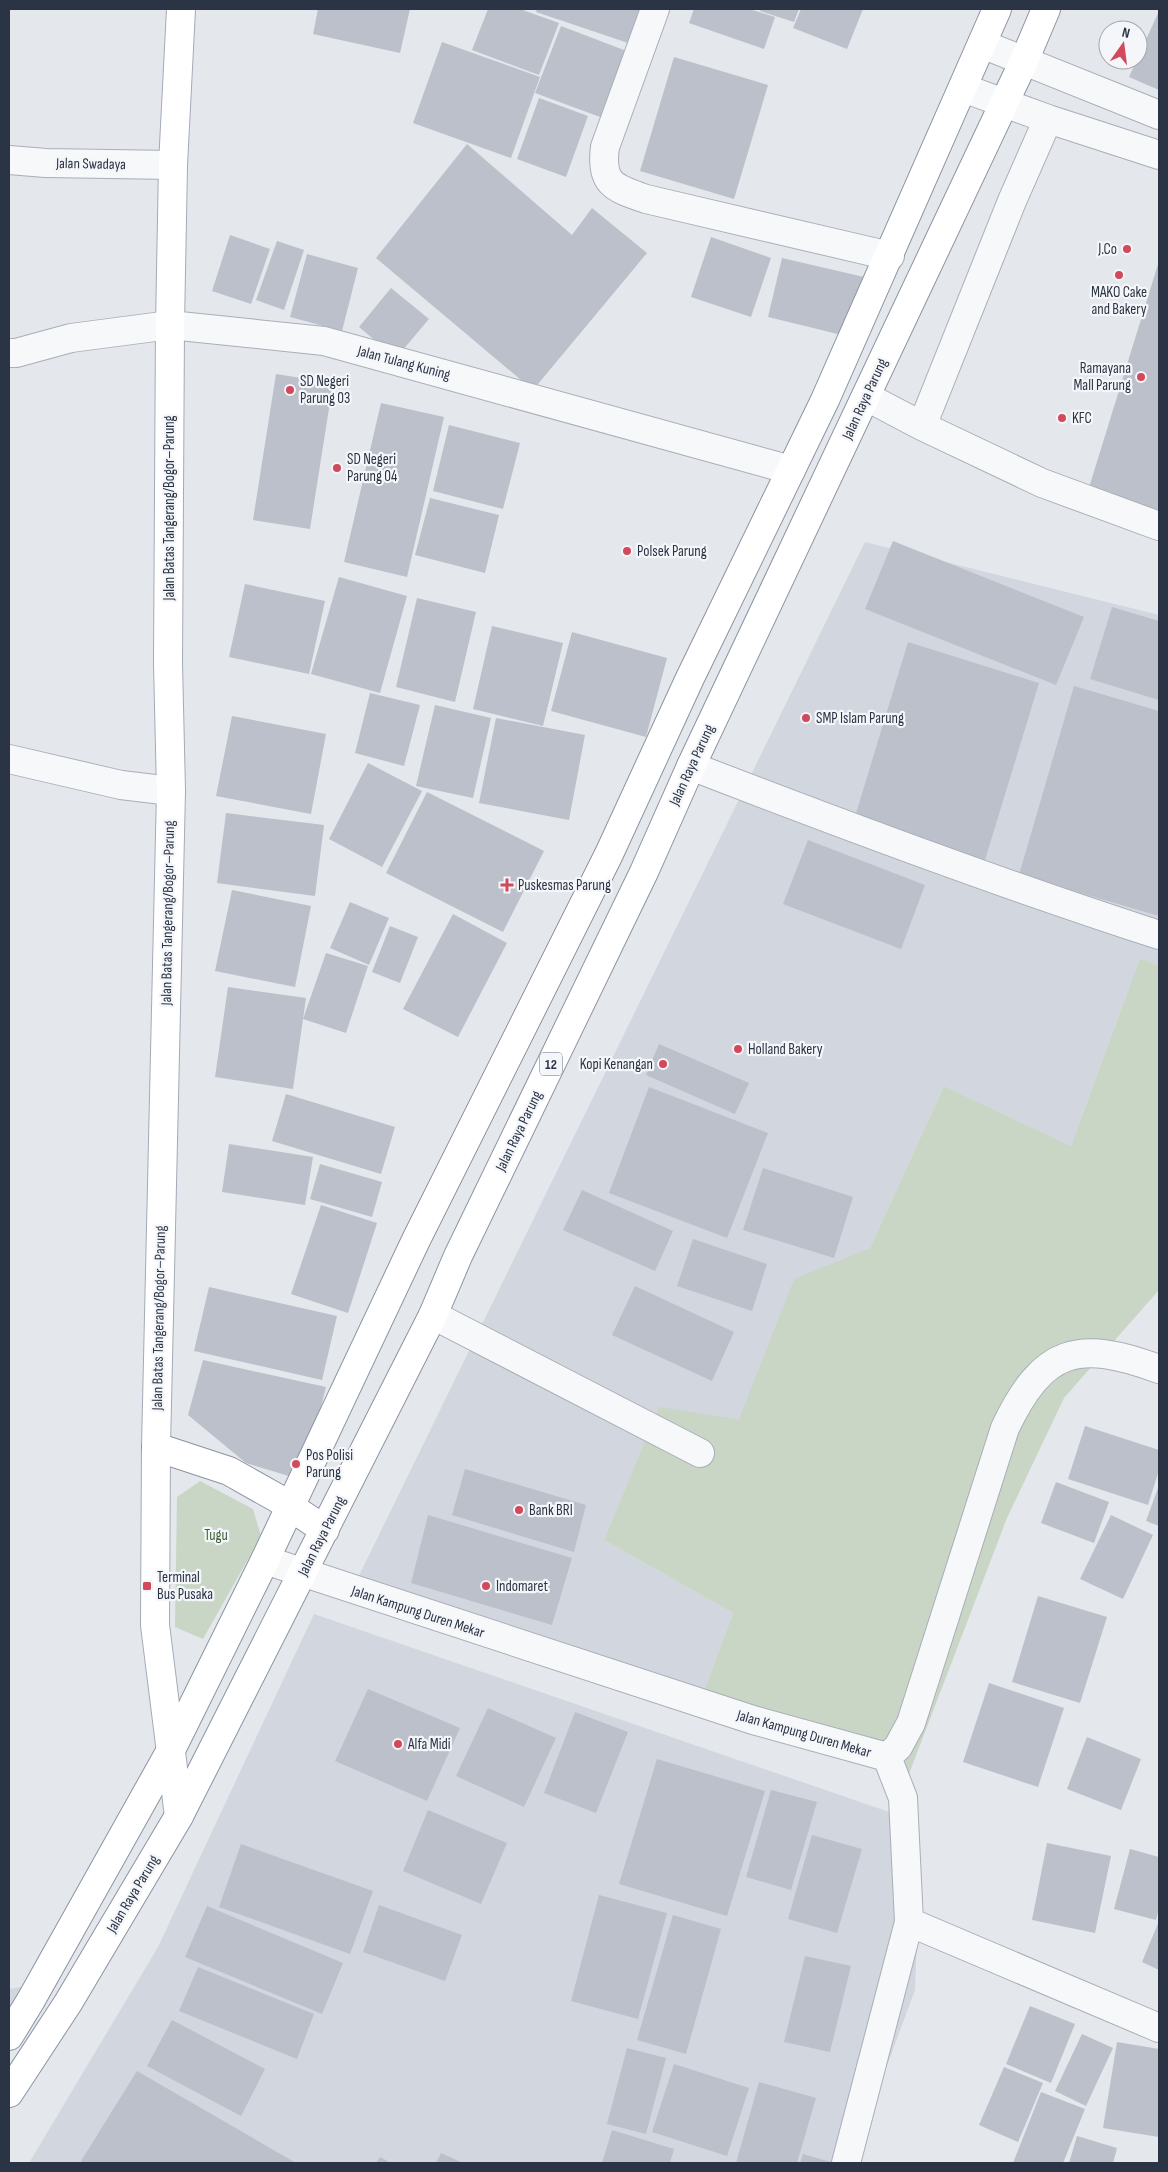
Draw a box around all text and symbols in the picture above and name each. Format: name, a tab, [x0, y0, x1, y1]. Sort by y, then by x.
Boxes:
north arrow	[1098, 20, 1148, 70]
text: N	[1120, 24, 1132, 42]
street label: Jalan Swadaya	[55, 154, 126, 174]
place label: J.Co	[1097, 240, 1117, 259]
marker: J.Co	[1121, 243, 1133, 255]
marker: MAKO Cake and Bakery	[1113, 269, 1125, 281]
place label: MAKO Cake and Bakery	[1091, 283, 1147, 319]
street label: Jalan Tulang Kuning	[355, 341, 453, 385]
street label: Jalan Raya Parung	[838, 355, 892, 443]
place label: Ramayana Mall Parung	[1073, 359, 1131, 395]
marker: Ramayana Mall Parung	[1135, 371, 1147, 383]
place label: SD Negeri Parung 03	[300, 372, 350, 408]
marker: SD Negeri Parung 03	[284, 384, 296, 396]
place label: KFC	[1072, 409, 1092, 428]
marker: KFC	[1056, 412, 1068, 424]
street label: Jalan Batas Tangerang/Bogor–Parung	[160, 415, 179, 602]
place label: SD Negeri Parung 04	[347, 450, 397, 486]
marker: SD Negeri Parung 04	[331, 462, 343, 474]
place label: Polsek Parung	[637, 542, 707, 561]
marker: Polsek Parung	[621, 545, 633, 557]
place label: SMP Islam Parung	[816, 709, 904, 728]
marker: SMP Islam Parung	[800, 712, 812, 724]
street label: Jalan Raya Parung	[665, 721, 719, 809]
street label: Jalan Batas Tangerang/Bogor–Parung	[157, 820, 179, 1007]
place label: Puskesmas Parung	[518, 876, 611, 895]
marker: Puskesmas Parung	[500, 878, 514, 892]
place label: Holland Bakery	[748, 1040, 823, 1059]
marker: Holland Bakery	[732, 1043, 744, 1055]
road number: 12	[540, 1052, 562, 1076]
place label: Kopi Kenangan	[580, 1055, 653, 1074]
marker: Kopi Kenangan	[657, 1058, 669, 1070]
street label: Jalan Raya Parung	[491, 1088, 547, 1175]
street label: Jalan Batas Tangerang/Bogor–Parung	[148, 1225, 170, 1412]
place label: Pos Polisi Parung	[306, 1446, 353, 1482]
marker: Pos Polisi Parung	[290, 1458, 302, 1470]
street label: Jalan Raya Parung	[293, 1493, 350, 1580]
place label: Bank BRI	[529, 1501, 573, 1520]
marker: Bank BRI	[513, 1504, 525, 1516]
park label: Tugu	[204, 1526, 228, 1545]
place label: Terminal Bus Pusaka	[157, 1568, 213, 1604]
place label: Indomaret	[496, 1577, 548, 1596]
marker: Terminal Bus Pusaka	[141, 1580, 153, 1592]
marker: Indomaret	[480, 1580, 492, 1592]
street label: Jalan Kampung Duren Mekar	[348, 1581, 488, 1643]
street label: Jalan Kampung Duren Mekar	[734, 1705, 874, 1762]
place label: Alfa Midi	[407, 1735, 451, 1754]
marker: Alfa Midi	[392, 1738, 404, 1750]
street label: Jalan Raya Parung	[102, 1852, 164, 1937]

